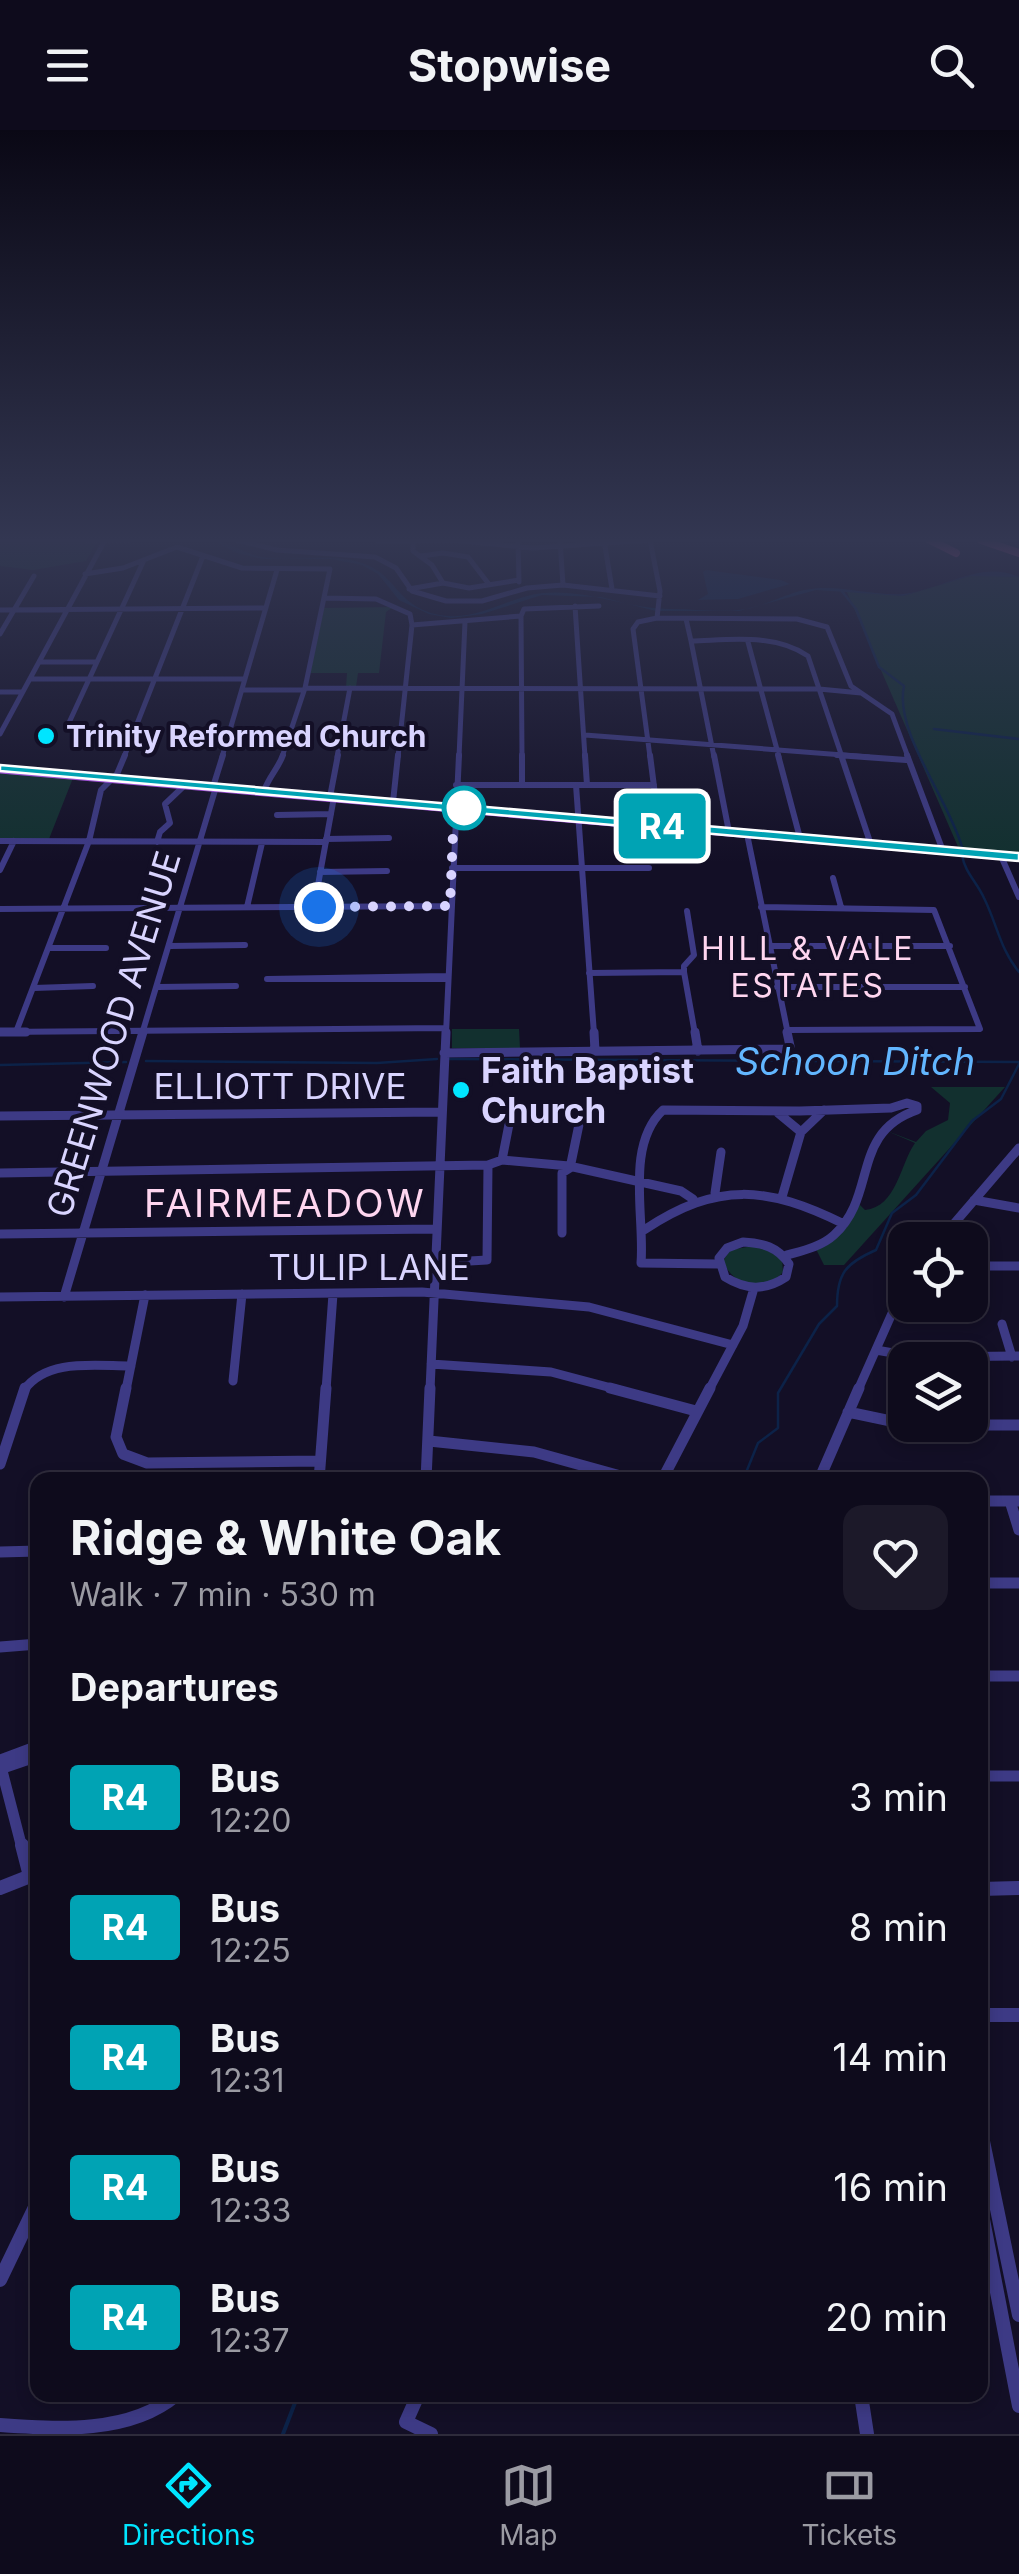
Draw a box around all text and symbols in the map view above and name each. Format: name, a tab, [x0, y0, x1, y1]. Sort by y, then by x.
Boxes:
icon: menu	[40, 38, 95, 93]
text: Stopwise	[408, 38, 611, 93]
icon: search	[924, 38, 979, 93]
place label: Trinity Reformed Church	[66, 718, 426, 754]
marker: Trinity Reformed Church	[35, 725, 57, 747]
unlabelled marker	[443, 787, 485, 829]
line badge: R4	[617, 794, 707, 858]
text: R4	[639, 805, 685, 847]
street label: GREENWOOD AVENUE	[37, 846, 189, 1222]
your location	[294, 882, 344, 932]
district label: HILL & VALE ESTATES	[701, 929, 915, 1005]
water label: Schoon Ditch	[735, 1038, 975, 1084]
place label: Faith Baptist Church	[481, 1049, 694, 1131]
street label: ELLIOTT DRIVE	[153, 1065, 407, 1107]
marker: Faith Baptist Church	[450, 1079, 472, 1101]
district label: FAIRMEADOW	[144, 1180, 426, 1226]
map controls	[888, 1222, 988, 1442]
button: locate	[888, 1222, 988, 1322]
street label: TULIP LANE	[268, 1246, 470, 1288]
button: layers	[888, 1342, 988, 1442]
button: heart	[843, 1505, 948, 1610]
text: Ridge & White Oak	[70, 1508, 501, 1567]
text: Walk · 7 min · 530 m	[70, 1575, 376, 1614]
text: Departures	[70, 1664, 279, 1710]
text: Bus	[210, 1755, 280, 1801]
text: 3 min	[849, 1774, 948, 1820]
text: R4	[102, 1776, 148, 1818]
text: 12:20	[210, 1801, 291, 1840]
text: Bus	[210, 1885, 280, 1931]
text: 8 min	[849, 1904, 948, 1950]
text: R4	[102, 1906, 148, 1948]
text: 12:25	[210, 1931, 291, 1970]
text: Bus	[210, 2015, 280, 2061]
text: 14 min	[832, 2034, 948, 2080]
text: R4	[102, 2036, 148, 2078]
text: 12:31	[210, 2061, 285, 2100]
text: Bus	[210, 2145, 280, 2191]
text: 16 min	[833, 2164, 948, 2210]
text: R4	[102, 2166, 148, 2208]
text: 12:33	[210, 2191, 291, 2230]
text: Bus	[210, 2275, 280, 2321]
text: 20 min	[825, 2294, 948, 2340]
text: R4	[102, 2296, 148, 2338]
text: 12:37	[210, 2321, 290, 2360]
tab: Directions	[122, 2458, 255, 2552]
tab: Map	[499, 2458, 557, 2552]
tab: Tickets	[801, 2458, 897, 2552]

